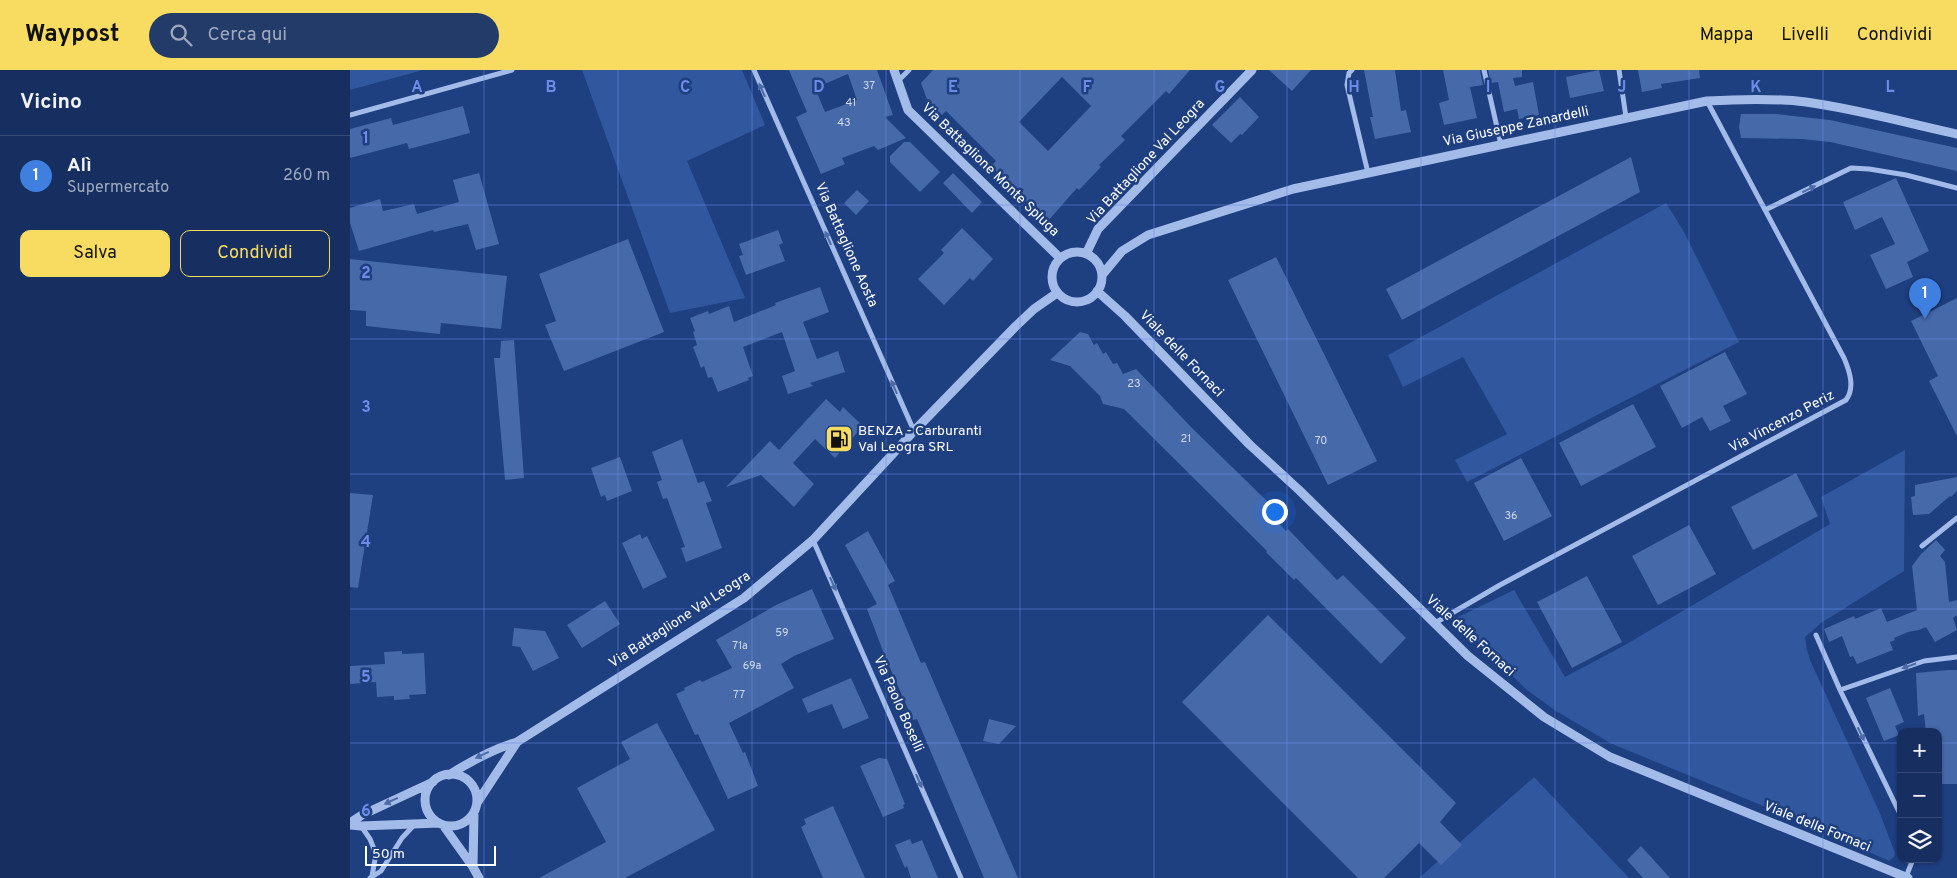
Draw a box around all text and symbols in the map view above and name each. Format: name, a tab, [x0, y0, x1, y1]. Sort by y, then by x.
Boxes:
search box	[149, 13, 499, 58]
text: Waypost	[25, 20, 119, 50]
icon: search	[167, 21, 195, 49]
text: Cerca qui	[207, 23, 287, 47]
text: Mappa	[1700, 24, 1753, 47]
text: Livelli	[1781, 24, 1829, 47]
text: Condividi	[1857, 24, 1932, 47]
text: A	[411, 78, 423, 98]
text: B	[545, 78, 557, 98]
text: C	[680, 78, 690, 98]
text: D	[813, 78, 825, 98]
text: E	[948, 78, 958, 98]
text: F	[1082, 78, 1092, 98]
text: G	[1215, 78, 1225, 98]
text: H	[1348, 78, 1360, 98]
text: I	[1486, 78, 1490, 98]
text: J	[1618, 78, 1626, 98]
text: K	[1750, 78, 1762, 98]
text: L	[1885, 78, 1895, 98]
house number: 37	[863, 79, 875, 93]
one-way arrow	[758, 83, 766, 97]
text: Vicino	[20, 89, 82, 116]
house number: 41	[846, 96, 856, 110]
street label: Via Battaglione Val Leogra	[1083, 96, 1209, 228]
street label: Via Battaglione Monte Spluga	[917, 100, 1063, 240]
street label: Via Giuseppe Zanardelli	[1441, 103, 1591, 151]
house number: 43	[837, 116, 851, 130]
text: 1	[363, 129, 369, 149]
text: Alì	[67, 154, 92, 178]
text: 1	[33, 166, 39, 186]
text: 260 m	[283, 166, 330, 186]
text: Supermercato	[67, 178, 169, 198]
street label: Via Battaglione Aosta	[811, 180, 881, 310]
one-way arrow	[1802, 185, 1816, 193]
button: Salva	[20, 230, 170, 277]
button: Condividi	[180, 230, 330, 277]
one-way arrow	[824, 231, 832, 245]
text: 2	[361, 264, 371, 284]
pin: 1	[1909, 278, 1941, 319]
street label: Viale delle Fornaci	[1135, 307, 1227, 401]
house number: 23	[1127, 377, 1141, 391]
one-way arrow	[890, 380, 898, 394]
street label: Via Vincenzo Periz	[1726, 387, 1838, 457]
text: 3	[361, 398, 371, 418]
place label: BENZA - Carburanti Val Leogra SRL	[858, 423, 982, 456]
fuel station icon: BENZA - Carburanti Val Leogra SRL	[824, 424, 854, 454]
house number: 21	[1181, 432, 1191, 446]
house number: 70	[1315, 434, 1327, 448]
your location	[1262, 499, 1288, 525]
house number: 36	[1504, 509, 1518, 523]
text: 4	[361, 533, 371, 553]
street label: Via Battaglione Val Leogra	[606, 568, 754, 672]
one-way arrow	[830, 577, 838, 591]
street label: Viale delle Fornaci	[1422, 592, 1518, 680]
house number: 59	[775, 626, 789, 640]
house number: 71a	[732, 639, 748, 653]
street label: Via Paolo Boselli	[869, 653, 927, 755]
house number: 69a	[743, 659, 761, 673]
one-way arrow	[1902, 663, 1917, 670]
text: 5	[361, 668, 371, 688]
house number: 77	[733, 688, 745, 702]
one-way arrow	[1857, 726, 1865, 741]
map controls	[1897, 728, 1942, 863]
button: +	[1897, 728, 1942, 773]
one-way arrow	[475, 752, 489, 760]
button: −	[1897, 773, 1942, 818]
one-way arrow	[916, 774, 924, 788]
one-way arrow	[384, 798, 398, 806]
street label: Viale delle Fornaci	[1761, 798, 1873, 856]
text: 6	[361, 802, 371, 822]
button: layers	[1897, 818, 1942, 863]
scale bar	[365, 843, 496, 866]
text: 50 m	[372, 846, 405, 863]

